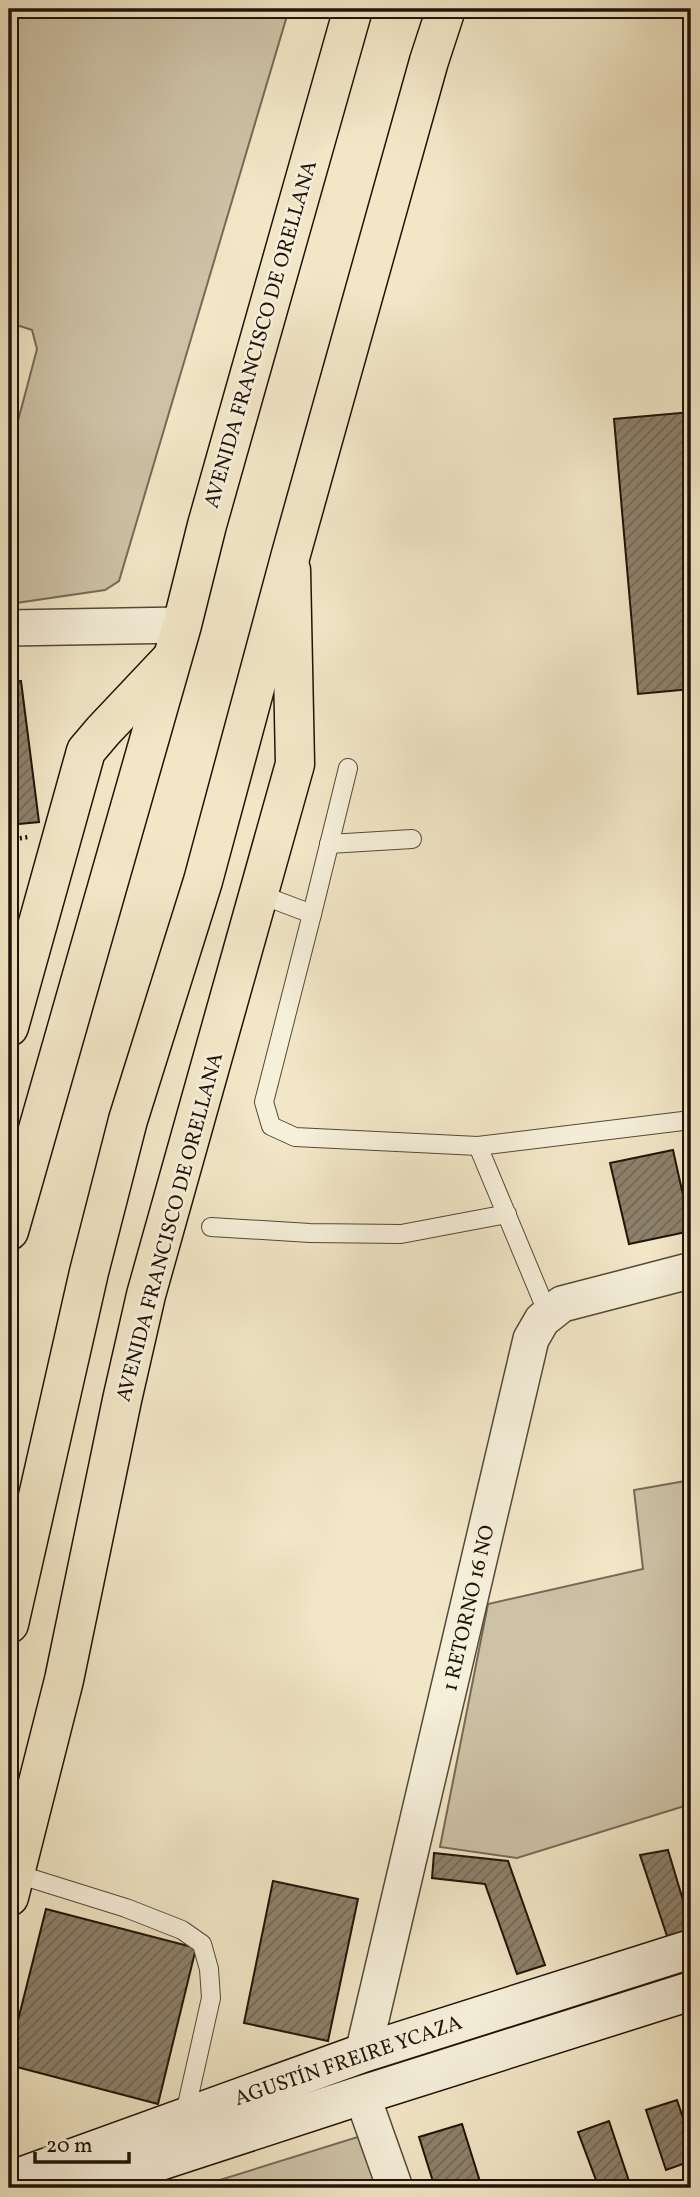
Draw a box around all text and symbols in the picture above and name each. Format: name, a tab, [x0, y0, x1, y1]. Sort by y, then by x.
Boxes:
street label: AVENIDA FRANCISCO DE ORELLANA	[198, 157, 325, 512]
street label: AVENIDA FRANCISCO DE ORELLANA	[110, 1049, 231, 1405]
street label: 1 RETORNO 16 NO	[436, 1522, 503, 1694]
street label: AGUSTÍN FREIRE YCAZA	[231, 2009, 466, 2114]
scale bar	[35, 2120, 130, 2164]
text: 20 m	[46, 2132, 92, 2161]

